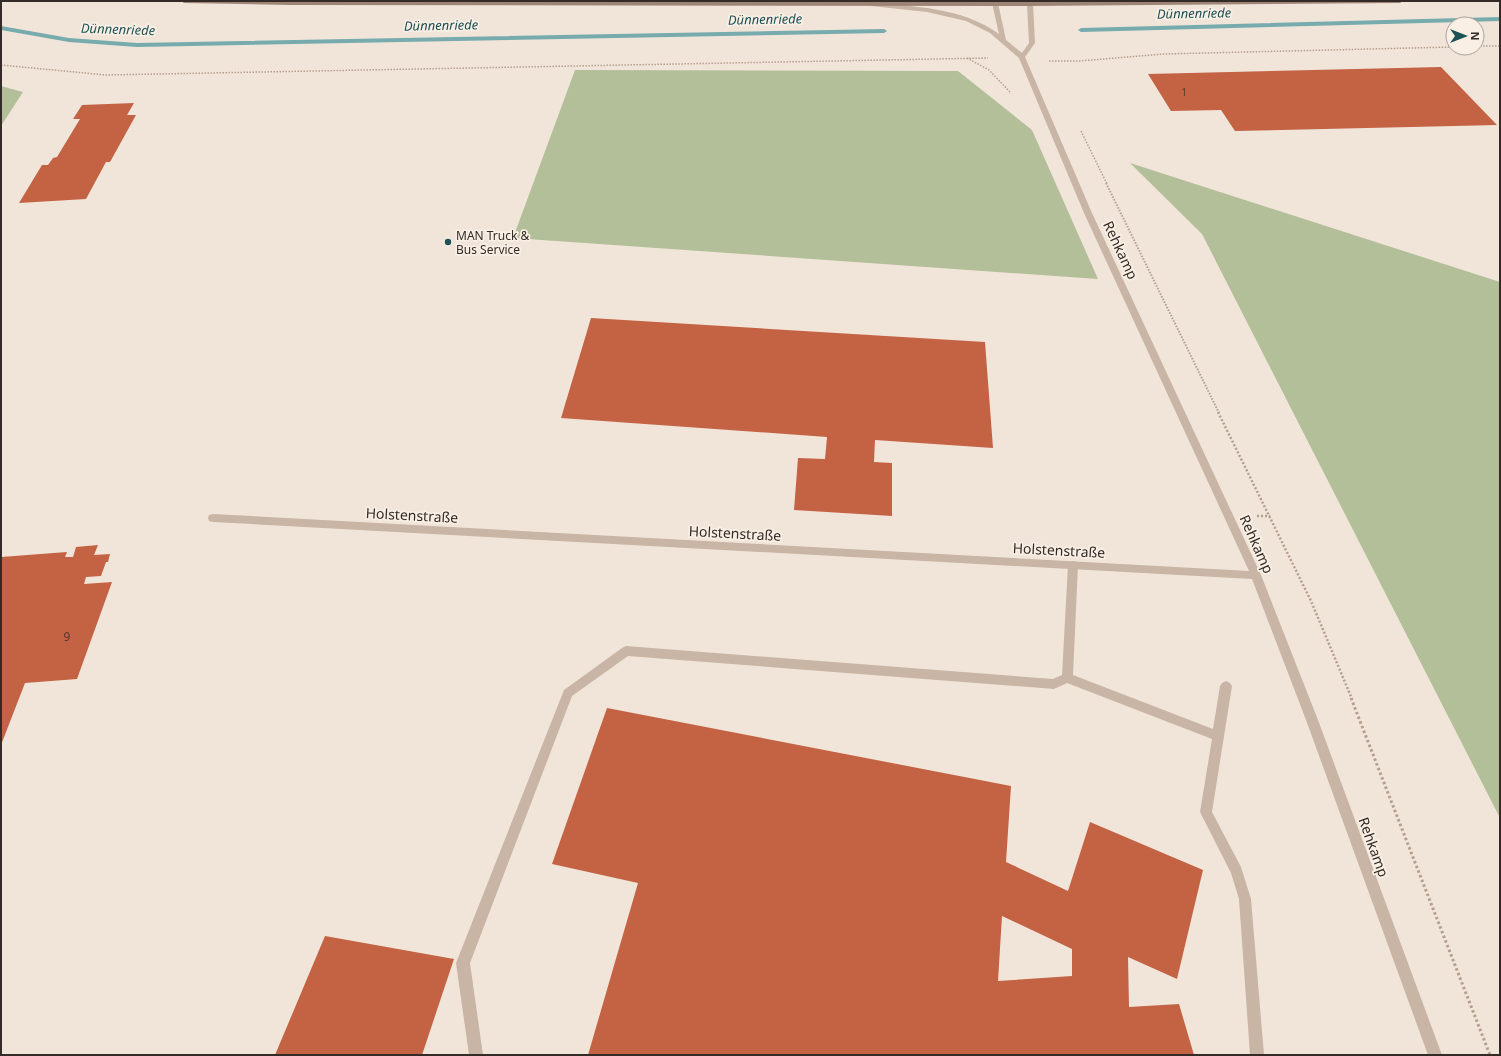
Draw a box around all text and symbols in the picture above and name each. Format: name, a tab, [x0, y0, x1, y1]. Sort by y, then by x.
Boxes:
water label: Dünnenriede	[1157, 3, 1232, 23]
water label: Dünnenriede	[728, 9, 803, 29]
water label: Dünnenriede	[404, 15, 479, 35]
north arrow	[1445, 16, 1485, 56]
water label: Dünnenriede	[81, 19, 156, 39]
text: N	[1468, 32, 1483, 40]
house number: 1	[1181, 85, 1187, 99]
street label: Rehkamp	[1099, 218, 1143, 282]
place label: MAN Truck & Bus Service	[456, 227, 530, 258]
marker: MAN Truck & Bus Service	[443, 237, 453, 247]
street label: Holstenstraße	[365, 503, 459, 527]
street label: Rehkamp	[1236, 512, 1278, 576]
street label: Holstenstraße	[688, 521, 782, 545]
street label: Holstenstraße	[1012, 538, 1106, 562]
house number: 9	[64, 628, 71, 645]
street label: Rehkamp	[1354, 814, 1394, 880]

